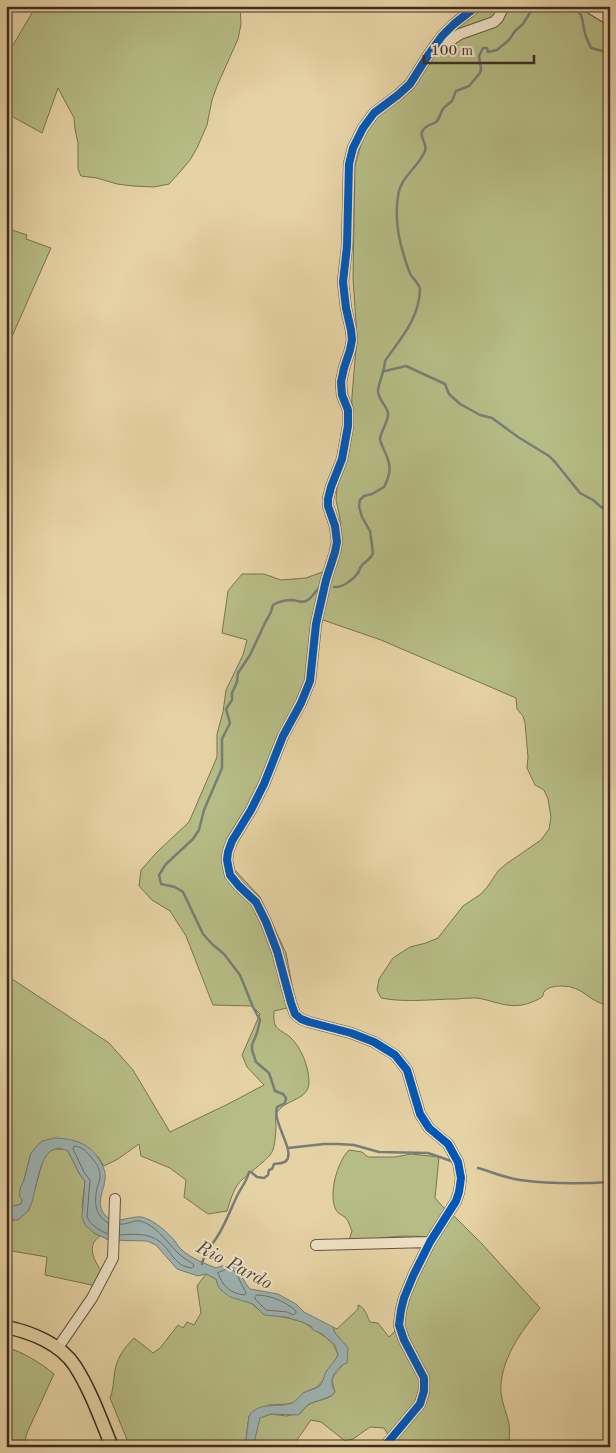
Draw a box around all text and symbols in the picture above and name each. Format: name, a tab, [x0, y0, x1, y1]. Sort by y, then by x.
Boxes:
scale bar	[424, 32, 534, 64]
text: 100 m	[431, 44, 473, 59]
water label: Rio Pardo	[192, 1238, 275, 1294]

